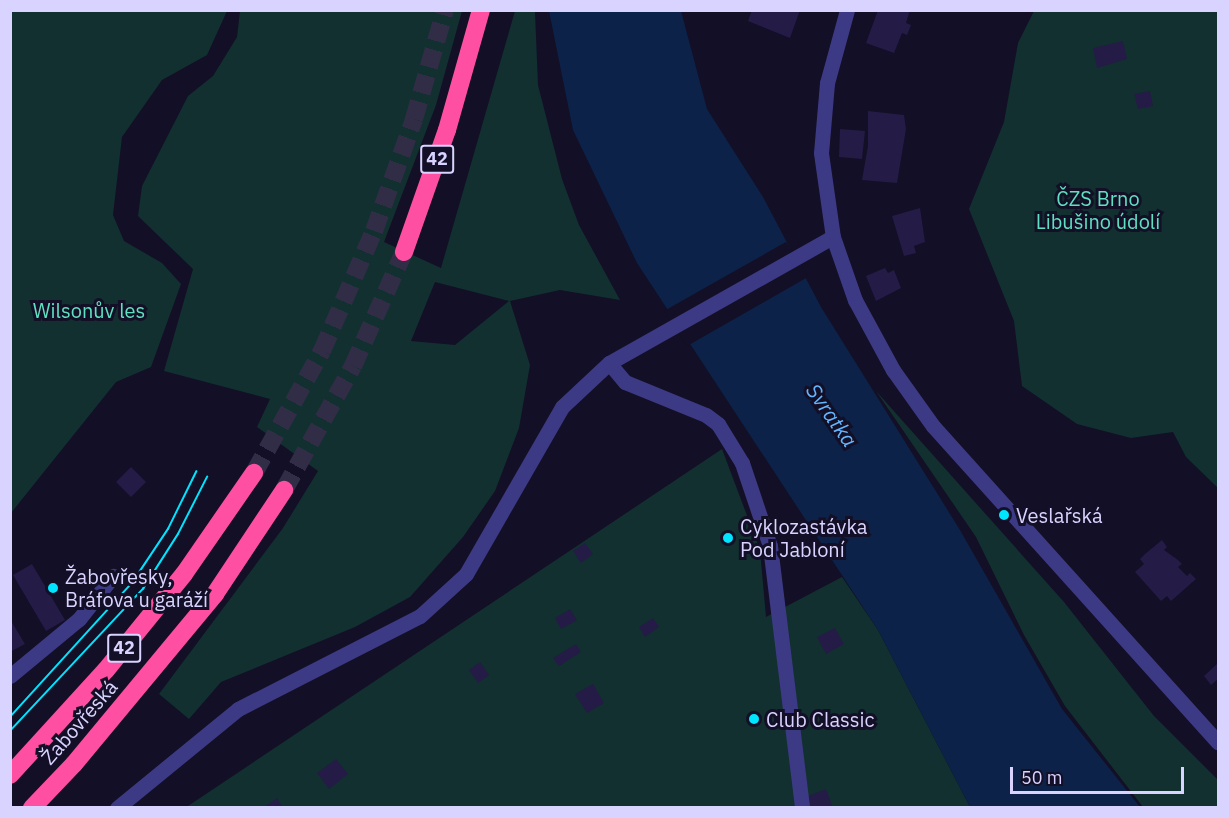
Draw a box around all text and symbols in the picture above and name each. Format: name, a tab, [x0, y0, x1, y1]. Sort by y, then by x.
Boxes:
road number: 42	[419, 144, 455, 174]
park label: ČZS Brno Libušino údolí	[1036, 186, 1160, 233]
park label: Wilsonův les	[33, 298, 145, 322]
water label: Svratka	[801, 379, 863, 451]
place label: Veslařská	[1016, 503, 1103, 527]
marker: Veslařská	[997, 508, 1011, 522]
place label: Cyklozastávka Pod Jabloní	[740, 514, 868, 561]
marker: Cyklozastávka Pod Jabloní	[721, 531, 735, 545]
place label: Žabovřesky, Bráfova u garáží	[65, 564, 208, 611]
marker: Žabovřesky, Bráfova u garáží	[46, 581, 60, 595]
road number: 42	[106, 633, 142, 663]
street label: Žabovřeská	[36, 675, 122, 769]
place label: Club Classic	[766, 707, 874, 731]
marker: Club Classic	[747, 712, 761, 726]
scale bar	[1013, 755, 1187, 793]
text: 50 m	[1021, 766, 1063, 789]

